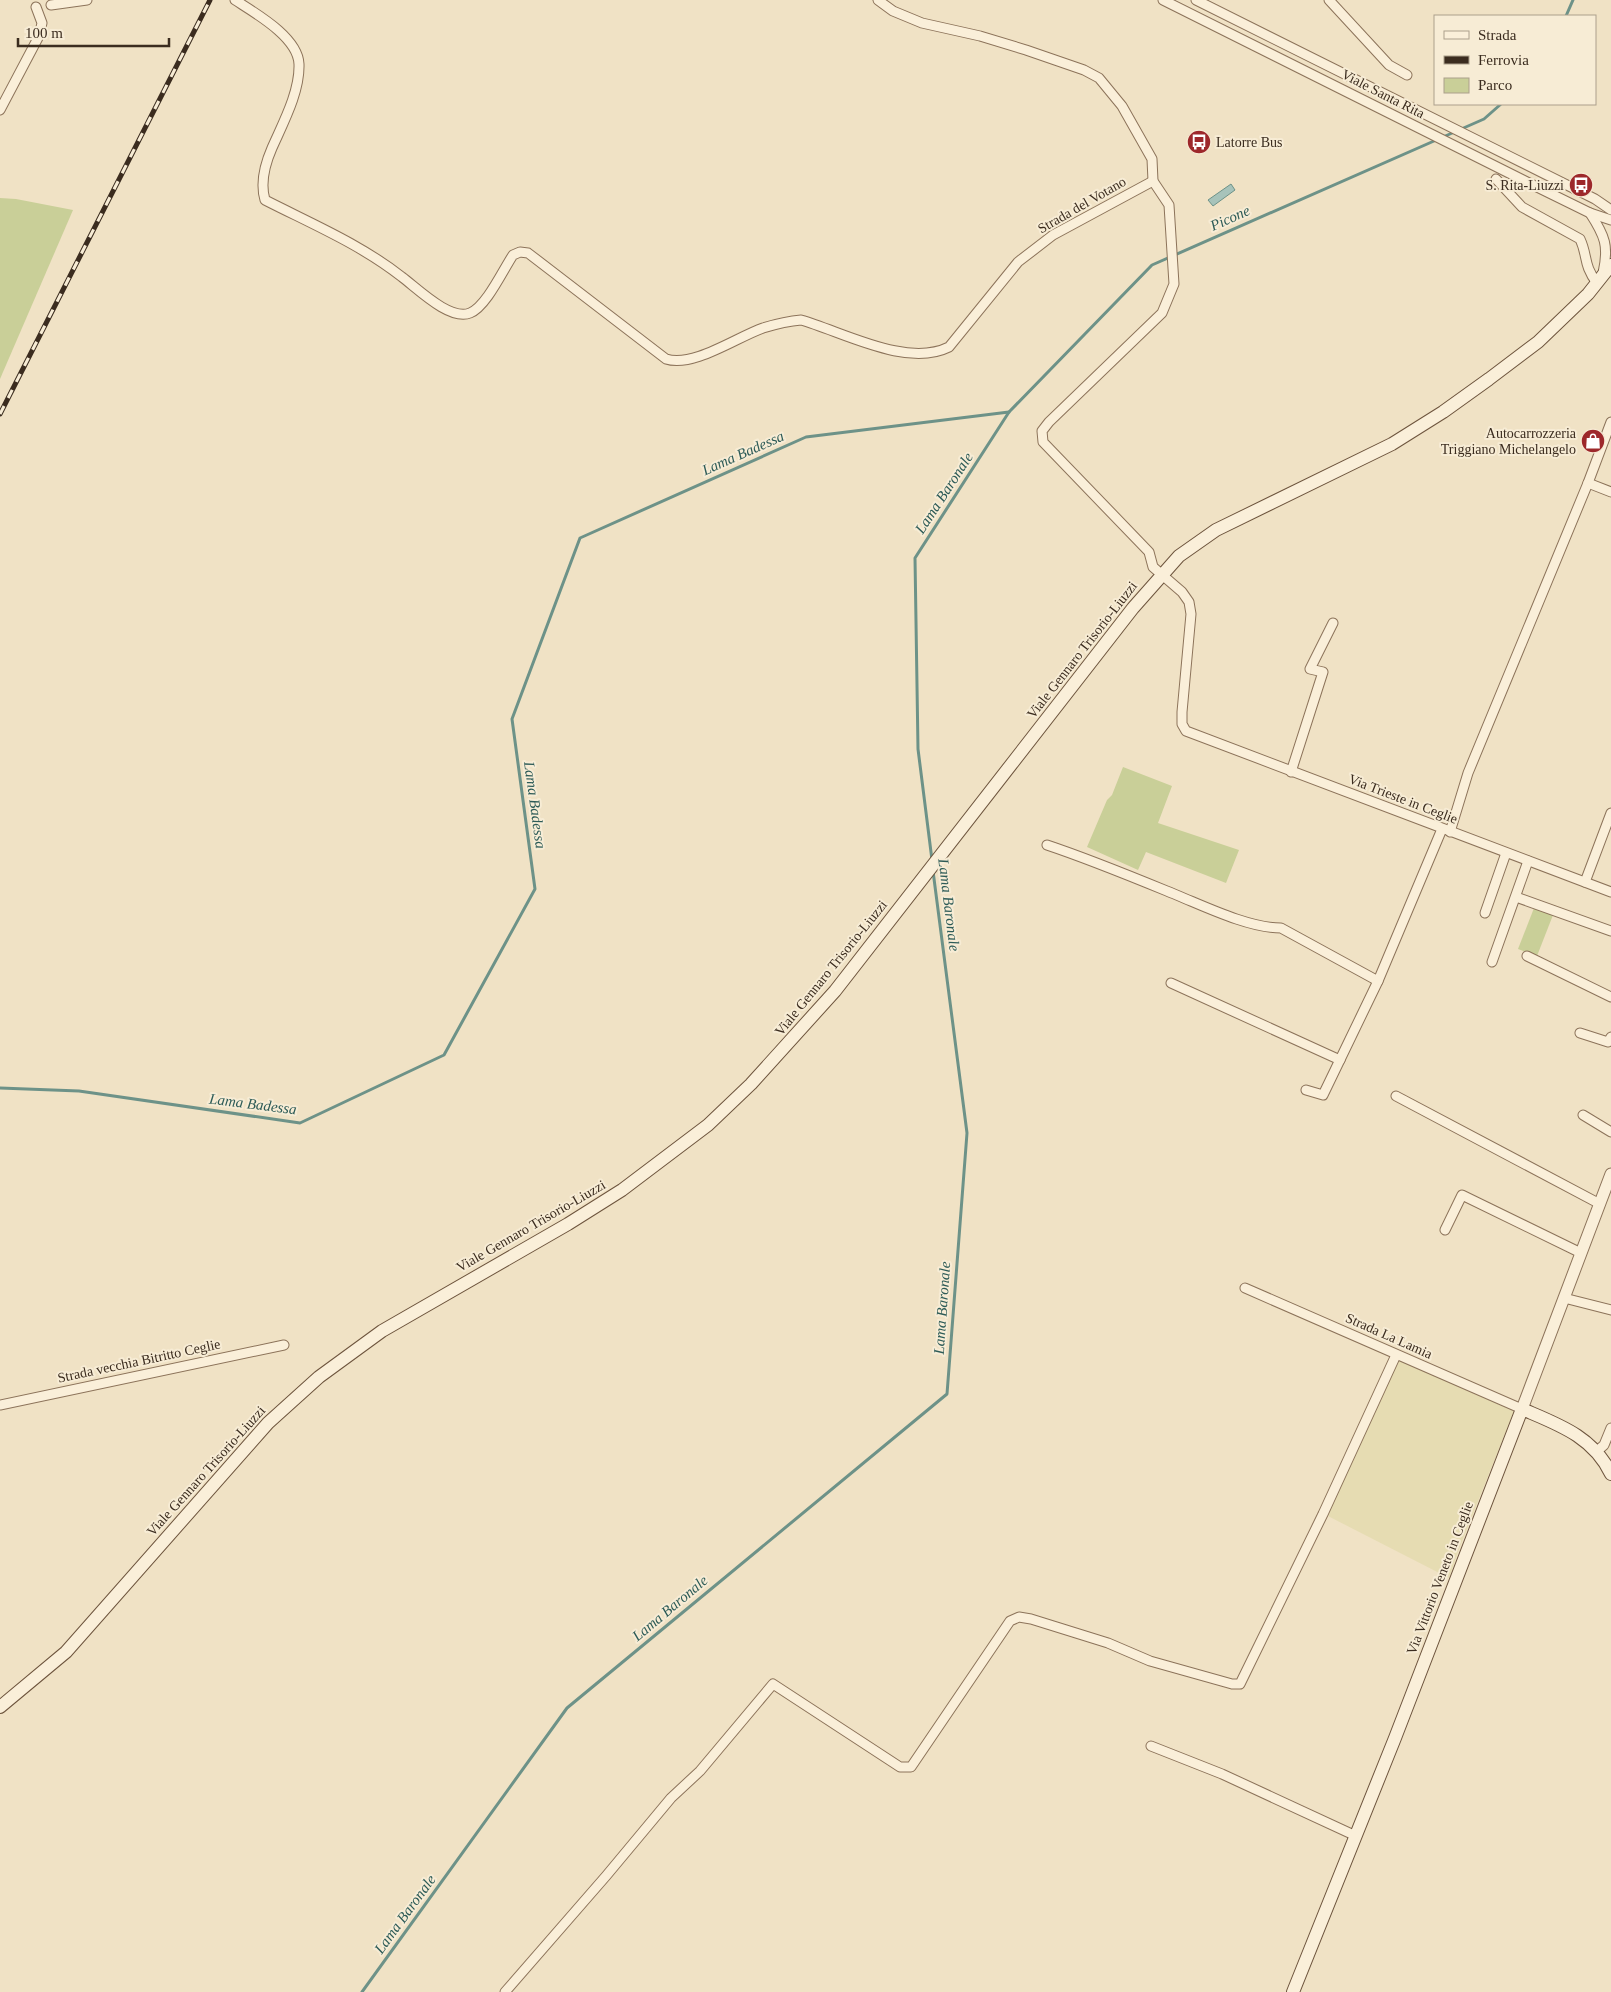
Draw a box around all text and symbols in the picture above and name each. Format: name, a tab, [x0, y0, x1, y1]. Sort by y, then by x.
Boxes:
scale bar	[18, 15, 169, 47]
legend	[1434, 15, 1596, 105]
text: 100 m	[25, 25, 63, 41]
text: Strada	[1478, 27, 1517, 43]
text: Ferrovia	[1478, 52, 1529, 68]
street label: Viale Santa Rita	[1339, 67, 1428, 122]
text: Parco	[1478, 77, 1512, 93]
bus stop icon: Latorre Bus	[1186, 129, 1212, 155]
place label: Latorre Bus	[1216, 135, 1282, 150]
bus stop icon: S. Rita-Liuzzi	[1568, 172, 1594, 198]
street label: Strada del Votano	[1035, 174, 1129, 236]
place label: S. Rita-Liuzzi	[1485, 178, 1564, 193]
water label: Picone	[1207, 202, 1253, 234]
place label: Autocarrozzeria Triggiano Michelangelo	[1441, 426, 1577, 457]
water label: Lama Badessa	[699, 428, 786, 479]
shop icon: Autocarrozzeria Triggiano Michelangelo	[1580, 428, 1606, 454]
water label: Lama Baronale	[911, 449, 976, 537]
street label: Viale Gennaro Trisorio-Liuzzi	[1024, 579, 1140, 721]
water label: Lama Badessa	[521, 759, 549, 850]
street label: Via Trieste in Ceglie	[1346, 771, 1460, 827]
water label: Lama Baronale	[935, 857, 963, 953]
street label: Viale Gennaro Trisorio-Liuzzi	[772, 897, 890, 1039]
water label: Lama Badessa	[207, 1091, 298, 1117]
street label: Viale Gennaro Trisorio-Liuzzi	[454, 1177, 608, 1275]
water label: Lama Baronale	[931, 1261, 953, 1356]
street label: Strada La Lamia	[1343, 1310, 1435, 1362]
street label: Strada vecchia Bitritto Ceglie	[56, 1336, 222, 1386]
street label: Viale Gennaro Trisorio-Liuzzi	[144, 1403, 268, 1539]
street label: Via Vittorio Veneto in Ceglie	[1404, 1499, 1476, 1657]
water label: Lama Baronale	[628, 1572, 711, 1645]
water label: Lama Baronale	[371, 1871, 439, 1957]

